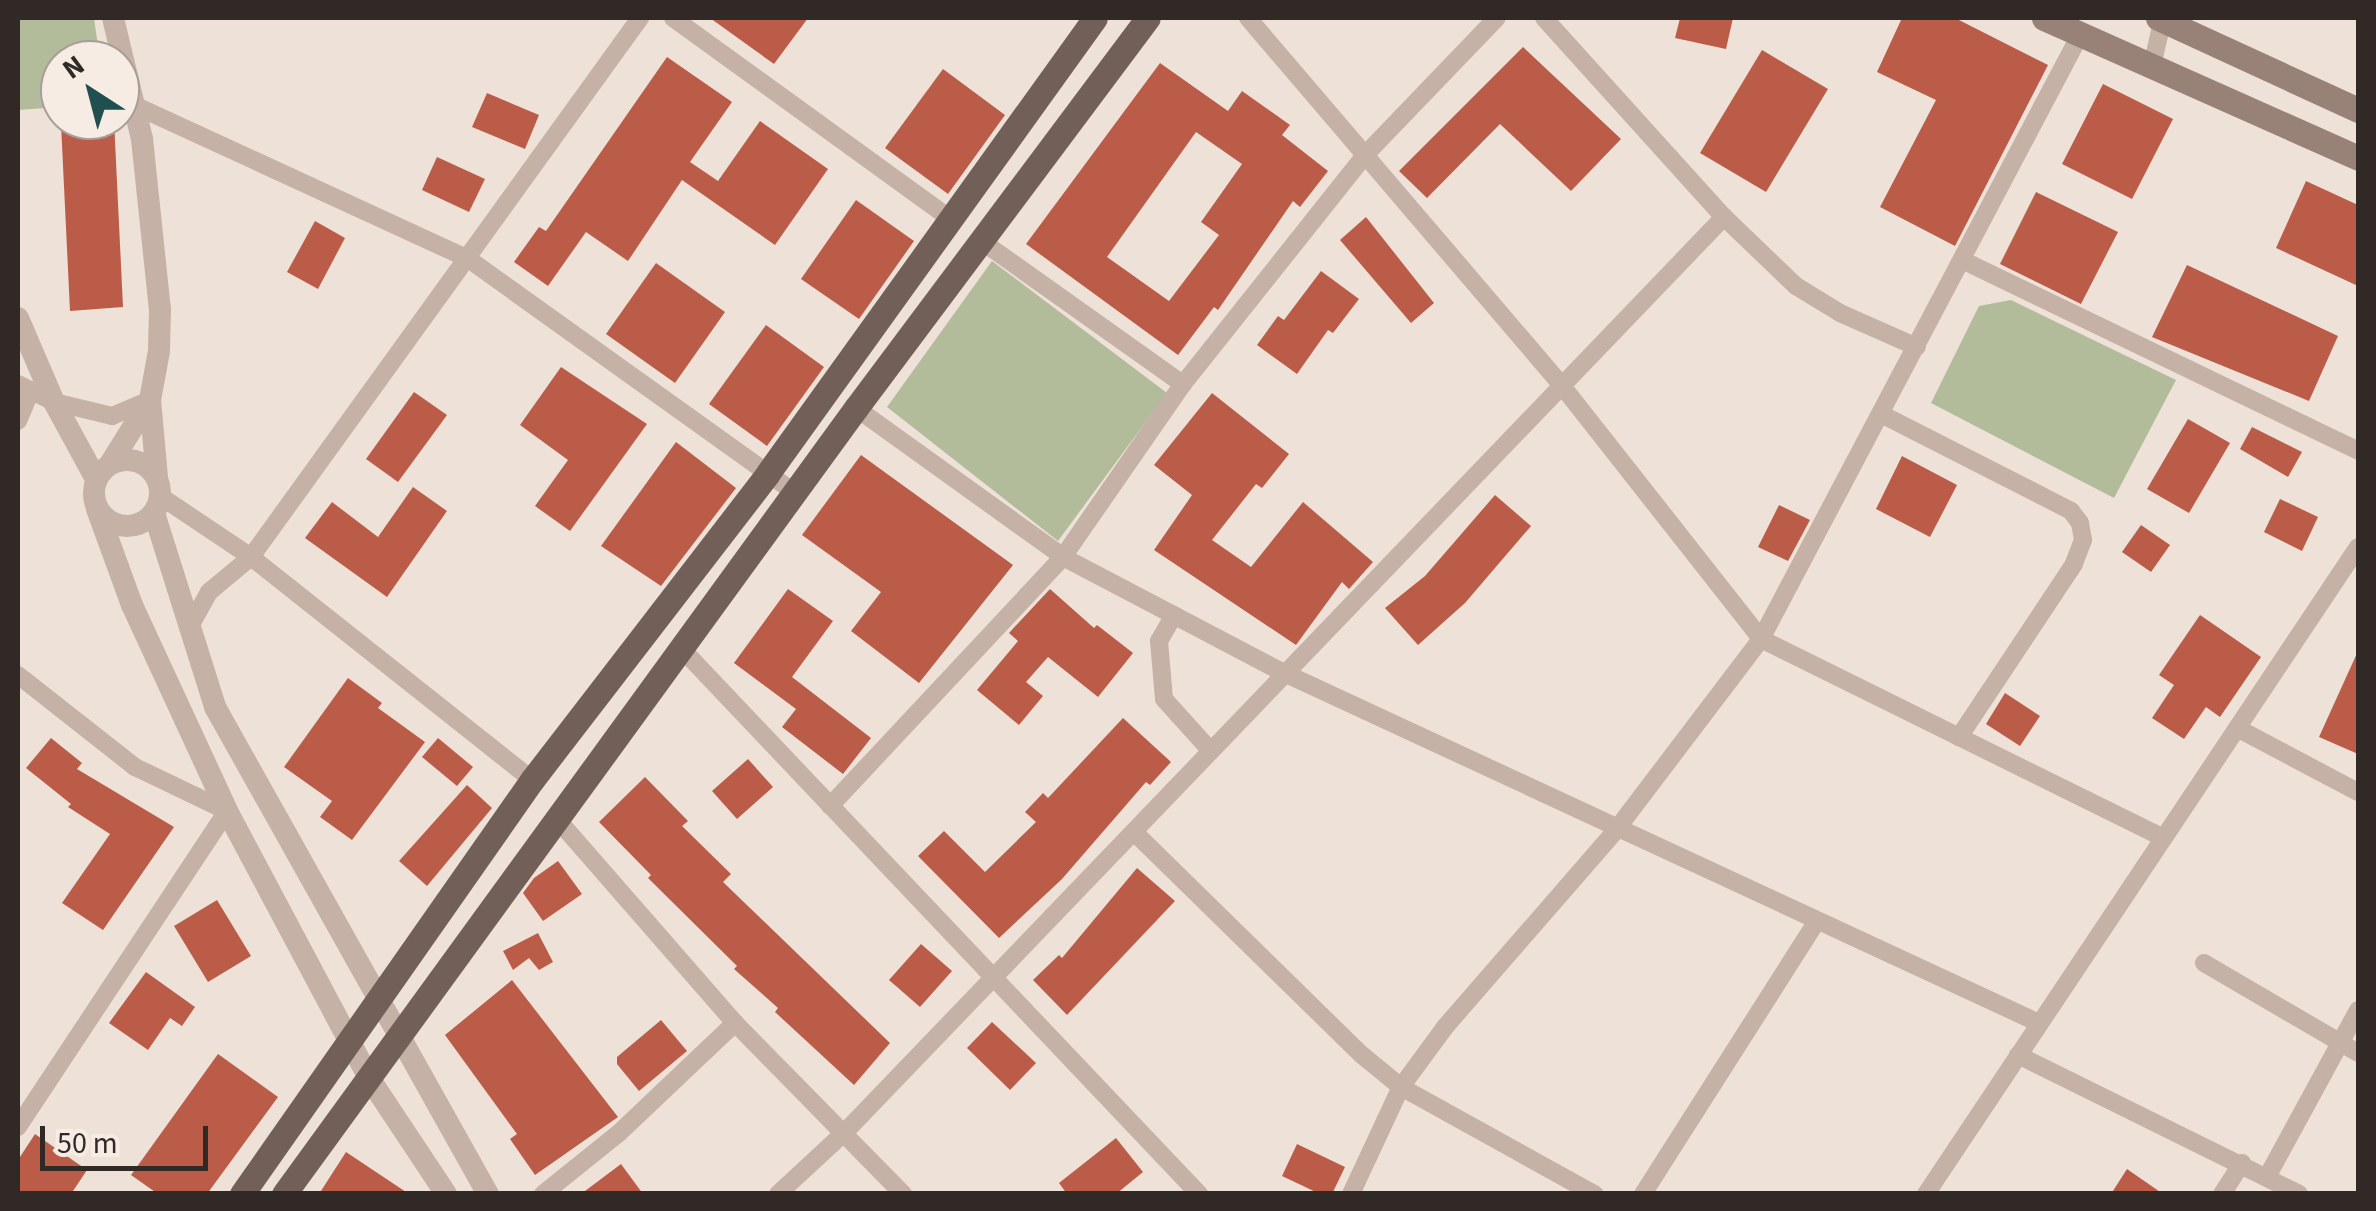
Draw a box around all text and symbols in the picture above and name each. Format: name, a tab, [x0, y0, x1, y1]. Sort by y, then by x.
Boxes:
north arrow	[40, 40, 140, 140]
text: N	[54, 46, 93, 89]
scale bar	[45, 1106, 212, 1168]
text: 50 m	[57, 1122, 118, 1165]

